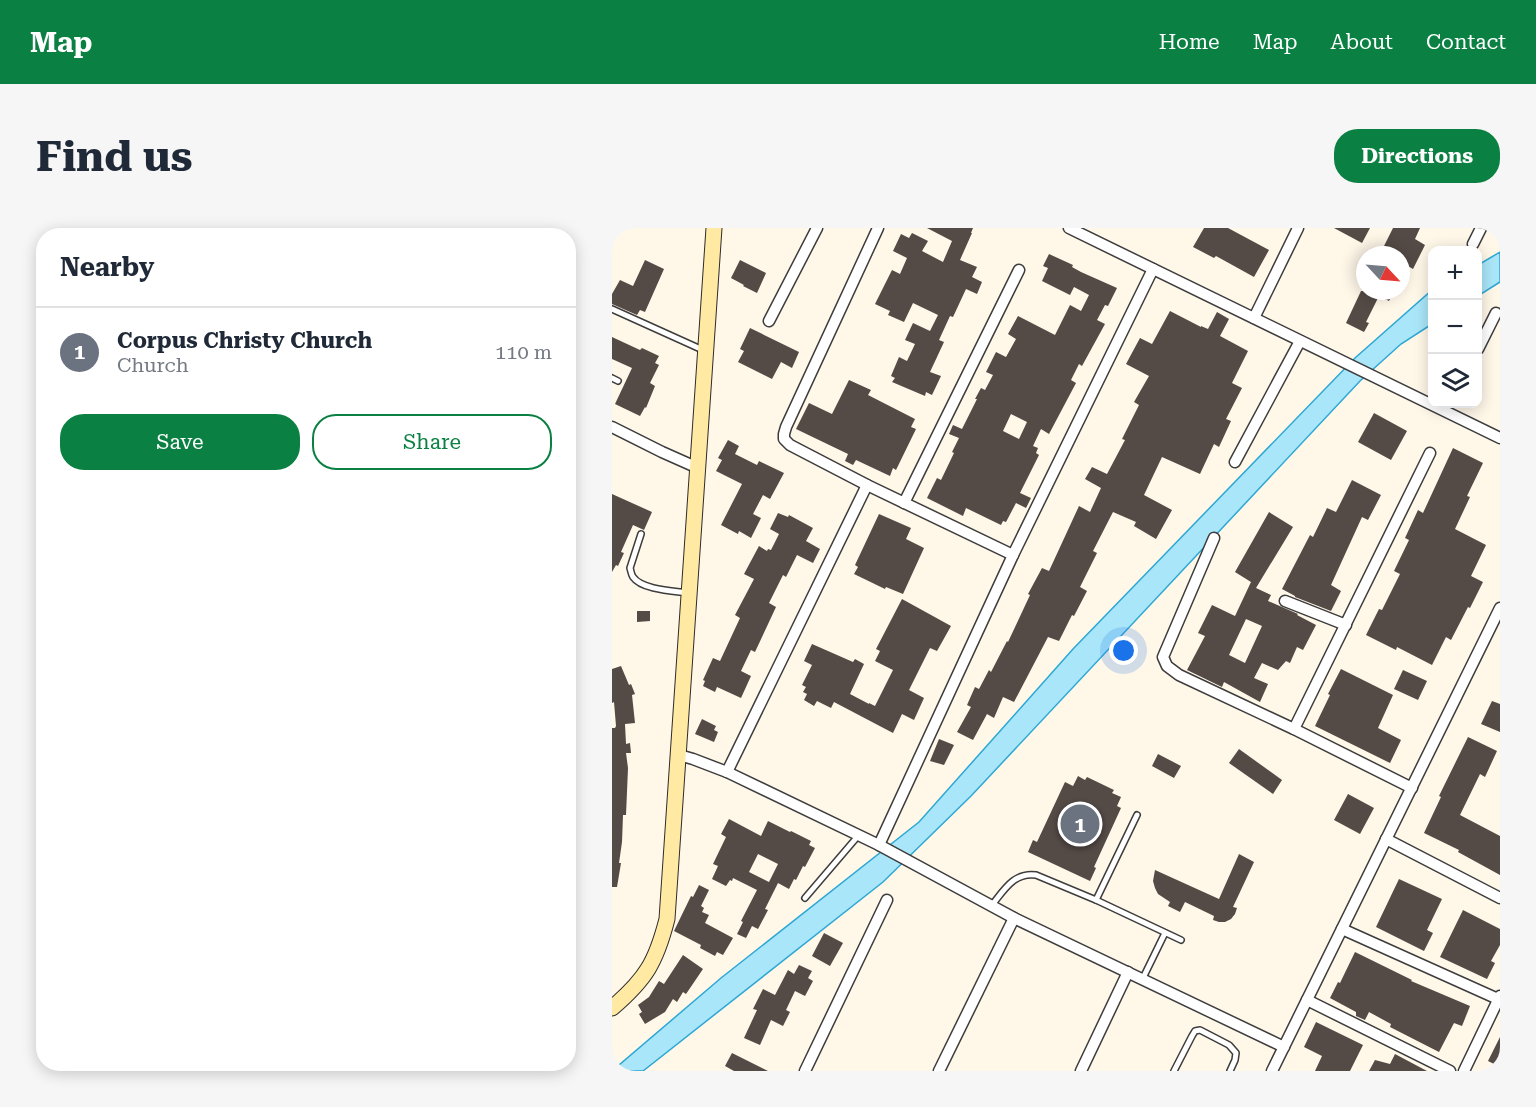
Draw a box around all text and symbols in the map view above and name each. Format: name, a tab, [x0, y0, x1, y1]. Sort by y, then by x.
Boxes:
text: Map	[30, 26, 92, 59]
text: Home	[1159, 30, 1220, 54]
text: Map	[1253, 30, 1298, 54]
text: About	[1331, 30, 1393, 54]
text: Contact	[1426, 30, 1506, 54]
button: Directions	[1334, 129, 1500, 183]
text: Find us	[36, 132, 193, 181]
north arrow	[1356, 246, 1410, 300]
map controls	[1428, 246, 1482, 408]
button: +	[1428, 246, 1482, 300]
text: Nearby	[60, 252, 154, 282]
button: −	[1428, 300, 1482, 354]
text: Corpus Christy Church	[117, 328, 372, 353]
text: 1	[74, 340, 85, 364]
text: 110 m	[495, 340, 552, 364]
text: Church	[117, 353, 189, 377]
button: layers	[1428, 354, 1482, 408]
button: Save	[60, 414, 300, 470]
button: Share	[312, 414, 552, 470]
your location	[1109, 636, 1138, 665]
pin: 1	[1060, 802, 1100, 846]

